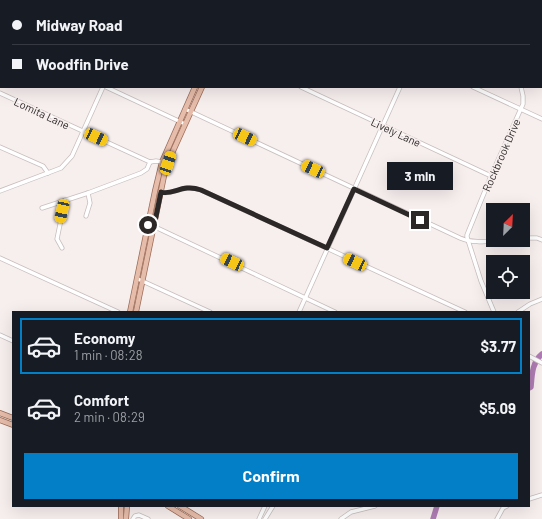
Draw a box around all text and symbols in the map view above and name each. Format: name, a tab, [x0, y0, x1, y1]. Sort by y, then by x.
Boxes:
text: Midway Road	[36, 16, 123, 34]
text: Woodfin Drive	[36, 55, 129, 73]
street label: Lomita Lane	[12, 95, 72, 132]
street label: Lively Lane	[369, 115, 423, 149]
street label: Rockbrook Drive	[479, 117, 523, 193]
car	[83, 126, 109, 148]
car	[232, 126, 258, 148]
car	[158, 150, 178, 176]
car	[300, 158, 326, 180]
callout: 3 min	[387, 162, 453, 190]
text: 3 min	[405, 168, 435, 184]
car	[54, 198, 70, 224]
north arrow	[486, 203, 530, 247]
map controls	[486, 203, 530, 299]
route end	[411, 211, 429, 229]
route start	[139, 216, 157, 234]
car	[219, 251, 245, 273]
car	[342, 251, 368, 273]
button: locate	[486, 255, 530, 299]
icon: car	[26, 328, 62, 364]
text: Economy	[74, 329, 135, 347]
text: $3.77	[480, 337, 516, 355]
text: 1 min · 08:28	[74, 347, 142, 363]
icon: car	[26, 390, 62, 426]
text: Comfort	[74, 391, 129, 409]
text: $5.09	[479, 399, 516, 417]
text: 2 min · 08:29	[74, 409, 145, 425]
button: Confirm	[24, 453, 518, 499]

